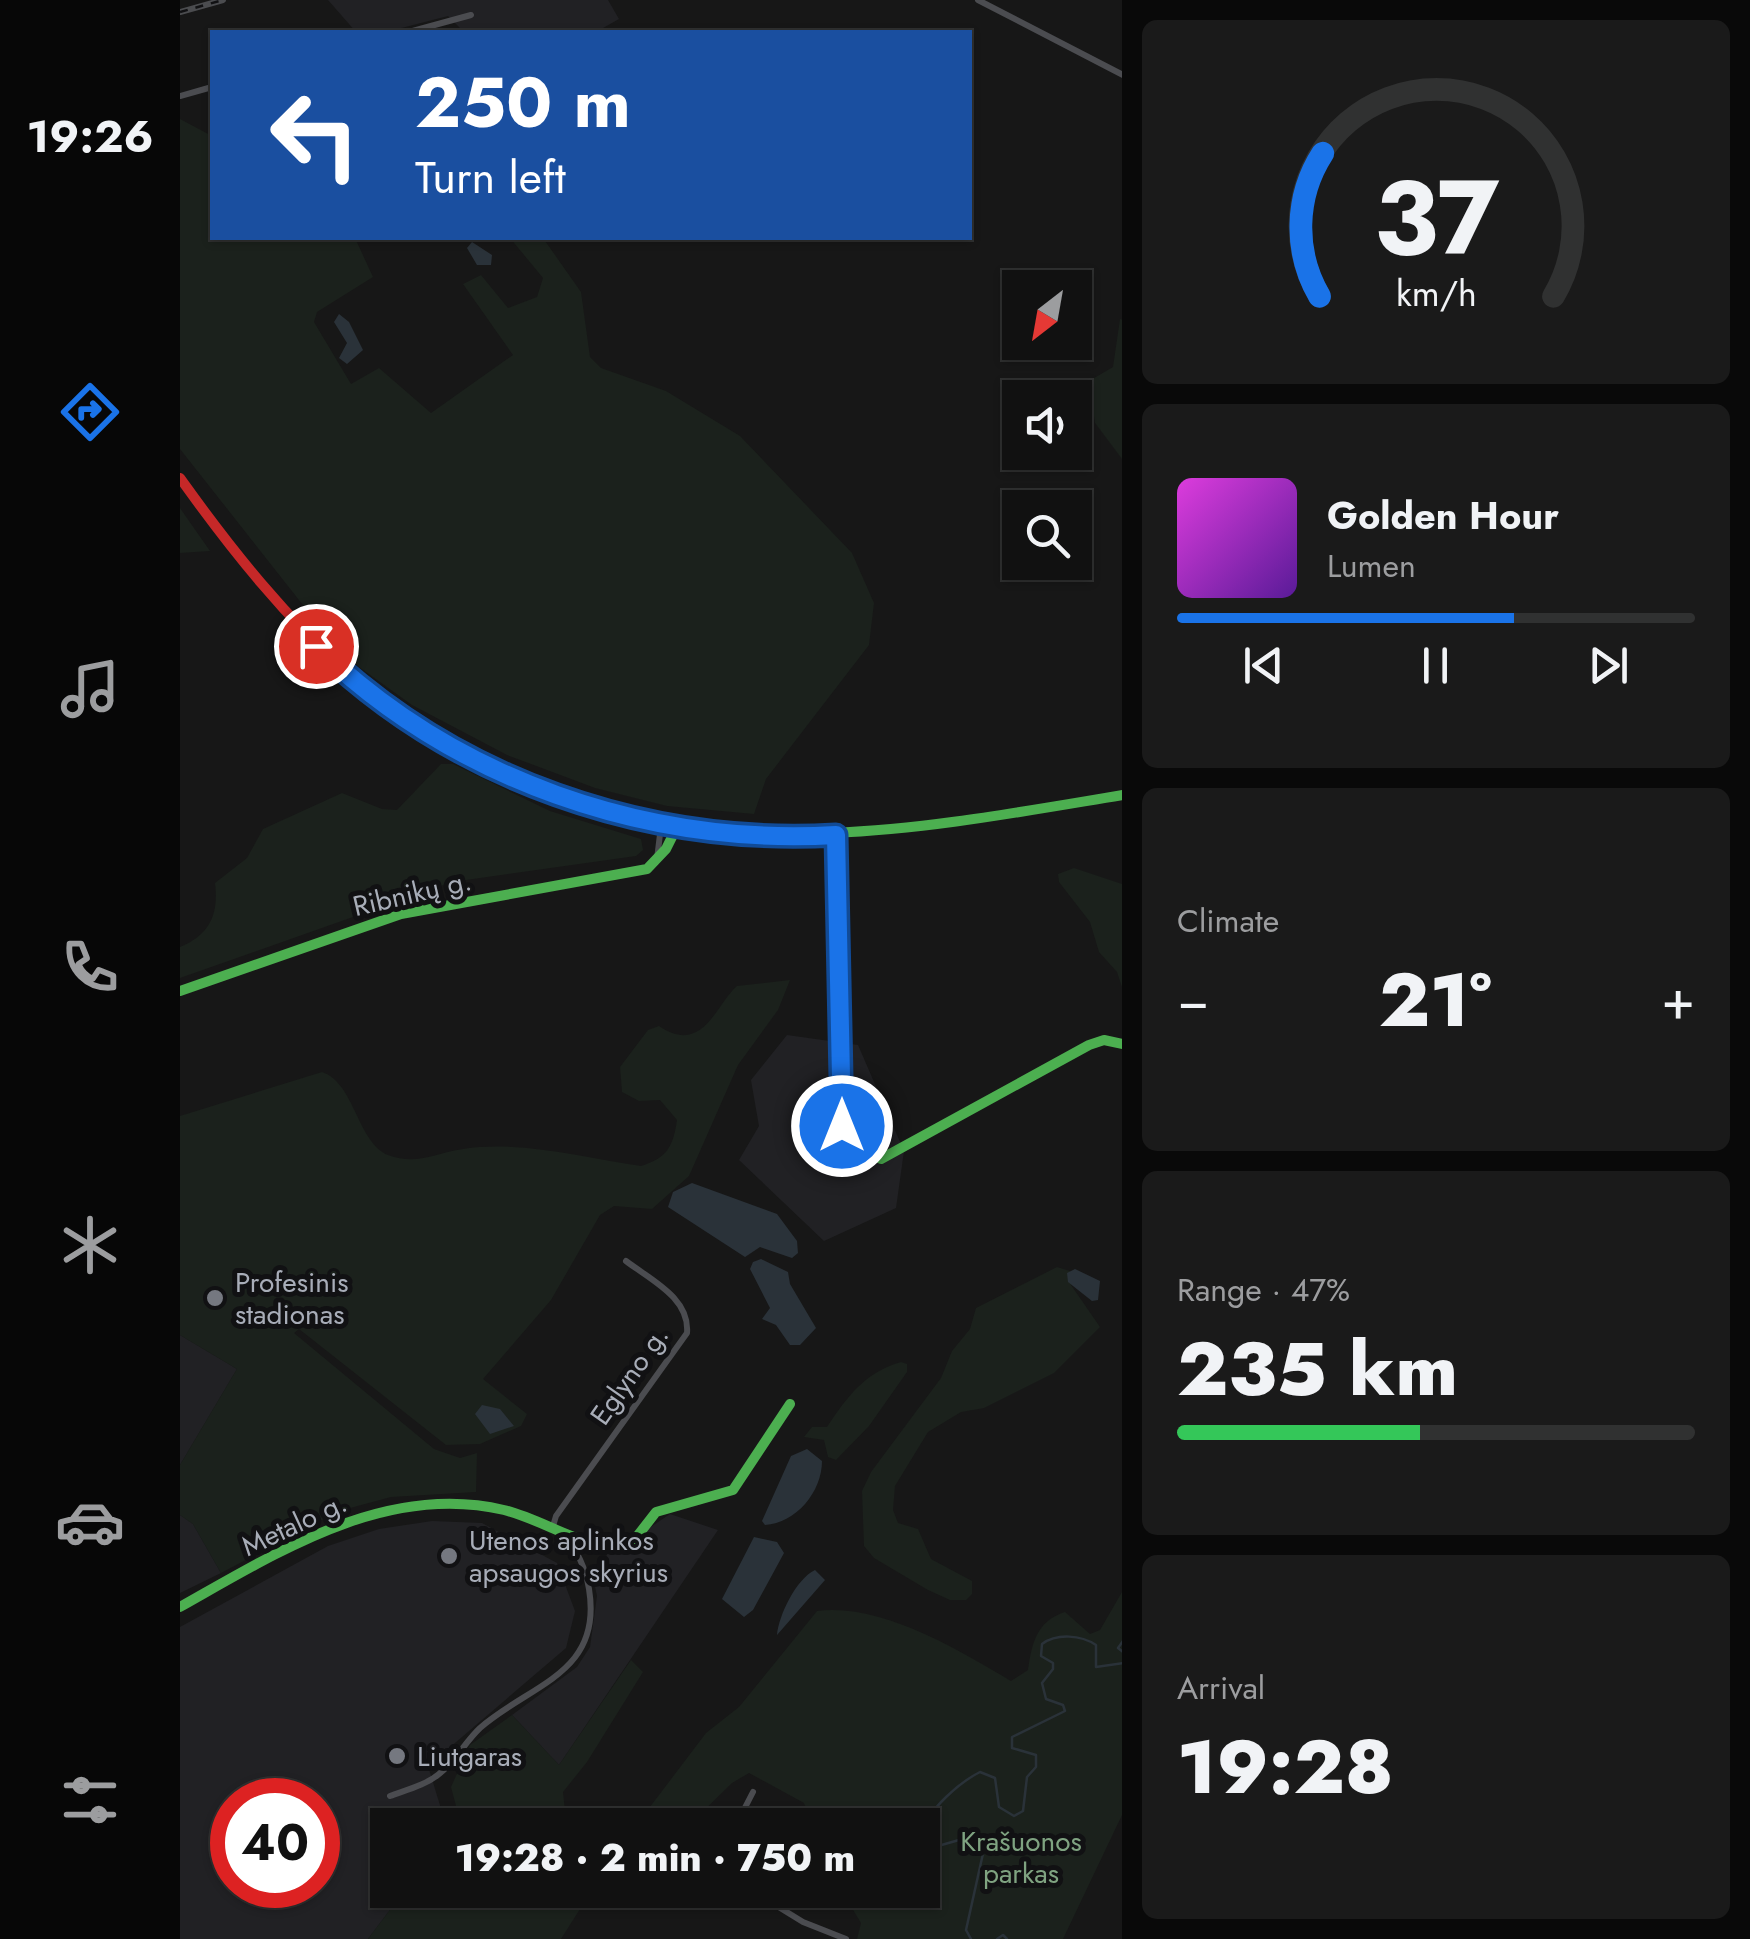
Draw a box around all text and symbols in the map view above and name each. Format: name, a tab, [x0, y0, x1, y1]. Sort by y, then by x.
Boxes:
text: 250 m	[415, 52, 631, 153]
icon: left	[250, 70, 380, 200]
text: 19:26	[26, 104, 154, 169]
text: 37	[1373, 143, 1499, 293]
text: Turn left	[415, 145, 566, 210]
text: km/h	[1396, 268, 1476, 319]
north arrow	[1002, 270, 1092, 360]
map controls	[1002, 270, 1092, 580]
icon: directions	[55, 377, 125, 447]
button: sound	[1002, 380, 1092, 470]
text: Golden Hour	[1327, 488, 1559, 543]
button: search	[1002, 490, 1092, 580]
text: Lumen	[1327, 543, 1416, 589]
pin	[274, 604, 359, 689]
icon: arrive	[289, 619, 344, 674]
icon: previous	[1236, 638, 1291, 693]
icon: pause	[1408, 638, 1463, 693]
icon: next	[1581, 638, 1636, 693]
icon: music	[55, 654, 125, 724]
street label: Ribnikų g.	[349, 860, 476, 927]
text: Climate	[1177, 898, 1279, 944]
icon: phone	[55, 932, 125, 1002]
text: 21°	[1379, 946, 1492, 1054]
text: −	[1177, 960, 1209, 1040]
text: +	[1661, 960, 1695, 1040]
position arrow	[790, 1074, 894, 1178]
icon: climate	[55, 1210, 125, 1280]
place label: Profesinis stadionas	[235, 1262, 349, 1335]
text: Range · 47%	[1177, 1267, 1350, 1313]
marker: Profesinis stadionas	[204, 1287, 226, 1309]
text: 235 km	[1177, 1315, 1458, 1423]
street label: Eglyno g.	[580, 1317, 679, 1433]
street label: Metalo g.	[235, 1482, 354, 1567]
icon: car	[55, 1487, 125, 1557]
place label: Utenos aplinkos apsaugos skyrius	[469, 1520, 668, 1593]
marker: Utenos aplinkos apsaugos skyrius	[438, 1545, 460, 1567]
text: Arrival	[1177, 1665, 1265, 1711]
text: 19:28	[1177, 1713, 1393, 1821]
place label: Liutgaras	[417, 1736, 522, 1777]
marker: Liutgaras	[386, 1745, 408, 1767]
icon: filters	[55, 1765, 125, 1835]
speed limit sign: 40	[210, 1778, 340, 1908]
park label: Krašuonos parkas	[960, 1821, 1082, 1894]
text: 19:28 · 2 min · 750 m	[455, 1830, 855, 1885]

